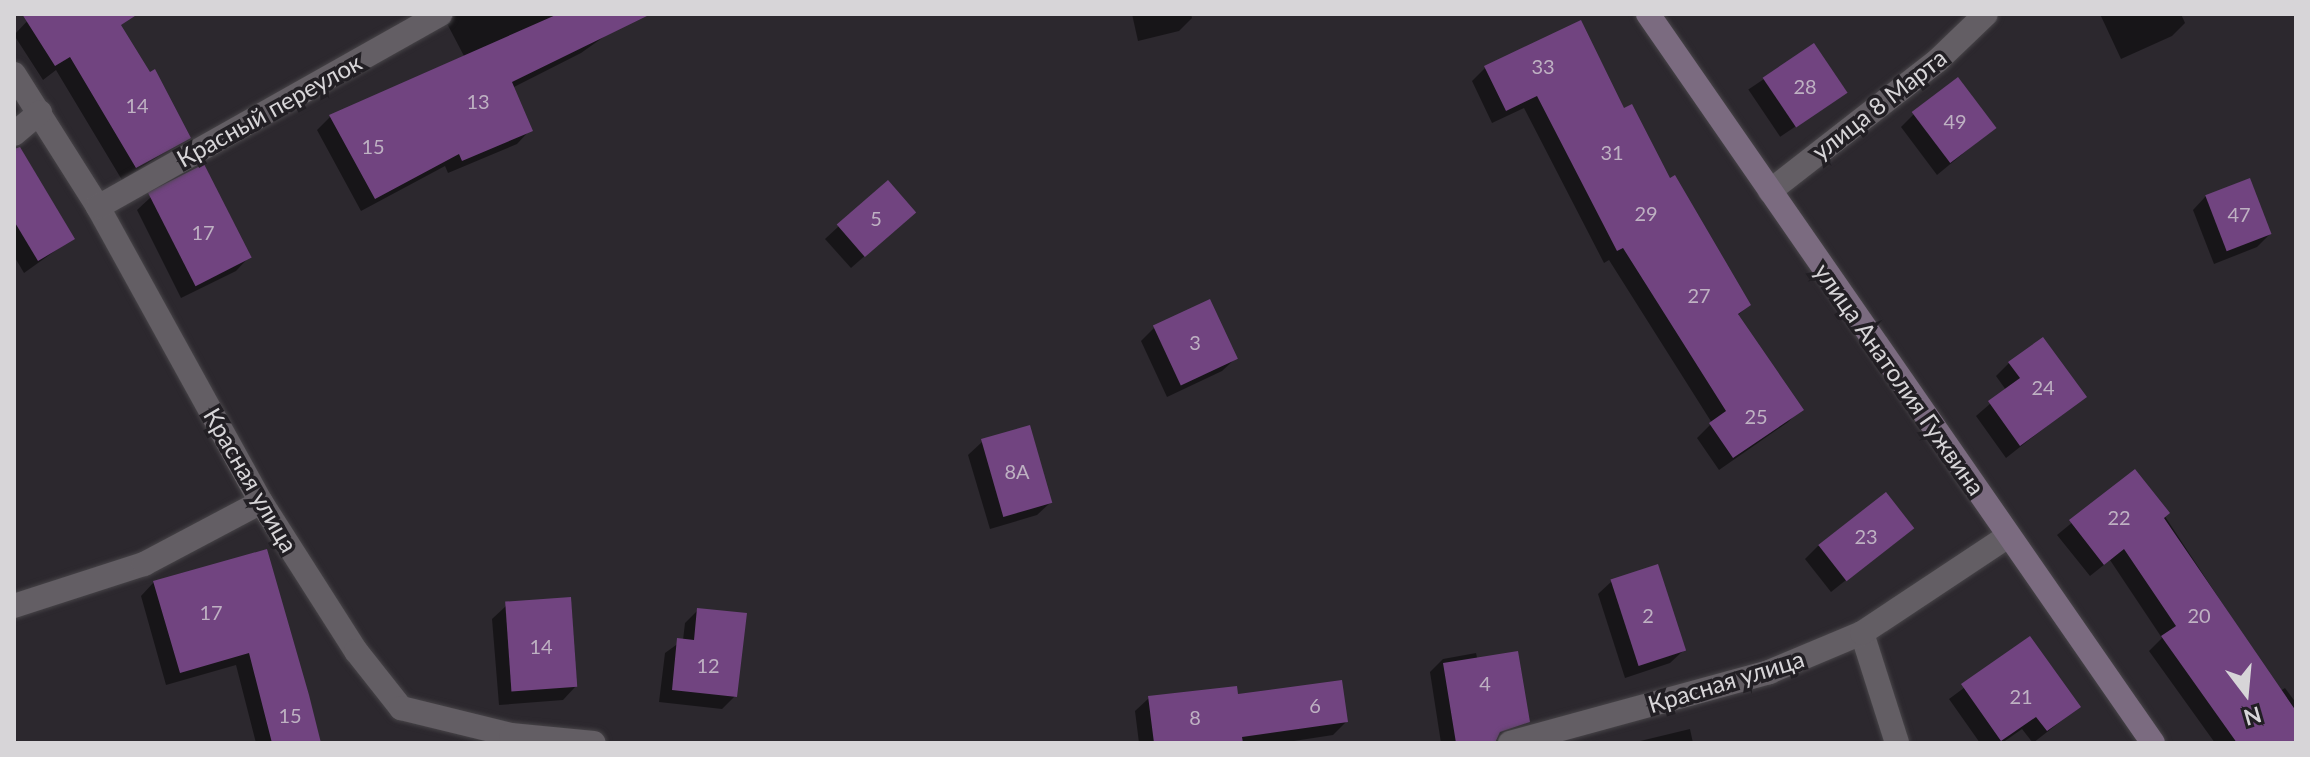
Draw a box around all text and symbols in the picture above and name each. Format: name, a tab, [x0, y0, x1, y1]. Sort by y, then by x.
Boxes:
street label: улица 8 Марта	[1806, 43, 1952, 165]
street label: Красный переулок	[172, 47, 366, 173]
house number: 33	[1531, 54, 1555, 78]
house number: 28	[1793, 74, 1817, 98]
house number: 13	[466, 89, 490, 113]
house number: 14	[125, 93, 149, 117]
house number: 49	[1943, 109, 1967, 133]
house number: 15	[361, 134, 385, 158]
house number: 31	[1600, 140, 1624, 164]
house number: 29	[1634, 201, 1658, 225]
house number: 47	[2227, 202, 2251, 226]
house number: 5	[870, 206, 882, 230]
house number: 17	[191, 220, 215, 244]
street label: улица Анатолия Гужвина	[1809, 257, 1991, 501]
house number: 27	[1687, 283, 1711, 307]
house number: 3	[1189, 330, 1201, 354]
house number: 24	[2031, 375, 2055, 399]
street label: Красная улица	[198, 403, 304, 557]
house number: 25	[1744, 404, 1768, 428]
house number: 8А	[1004, 459, 1030, 483]
house number: 22	[2107, 505, 2131, 529]
house number: 23	[1854, 524, 1878, 548]
house number: 17	[199, 600, 223, 624]
house number: 2	[1642, 603, 1654, 627]
house number: 20	[2187, 603, 2211, 627]
house number: 14	[529, 634, 553, 658]
street label: Красная улица	[1644, 644, 1808, 718]
house number: 12	[696, 653, 720, 677]
north arrow	[2206, 653, 2286, 733]
house number: 4	[1479, 671, 1491, 695]
house number: 21	[2009, 684, 2033, 708]
house number: 6	[1309, 693, 1321, 717]
text: N	[2241, 701, 2265, 732]
house number: 15	[278, 703, 302, 727]
house number: 8	[1189, 705, 1201, 729]

